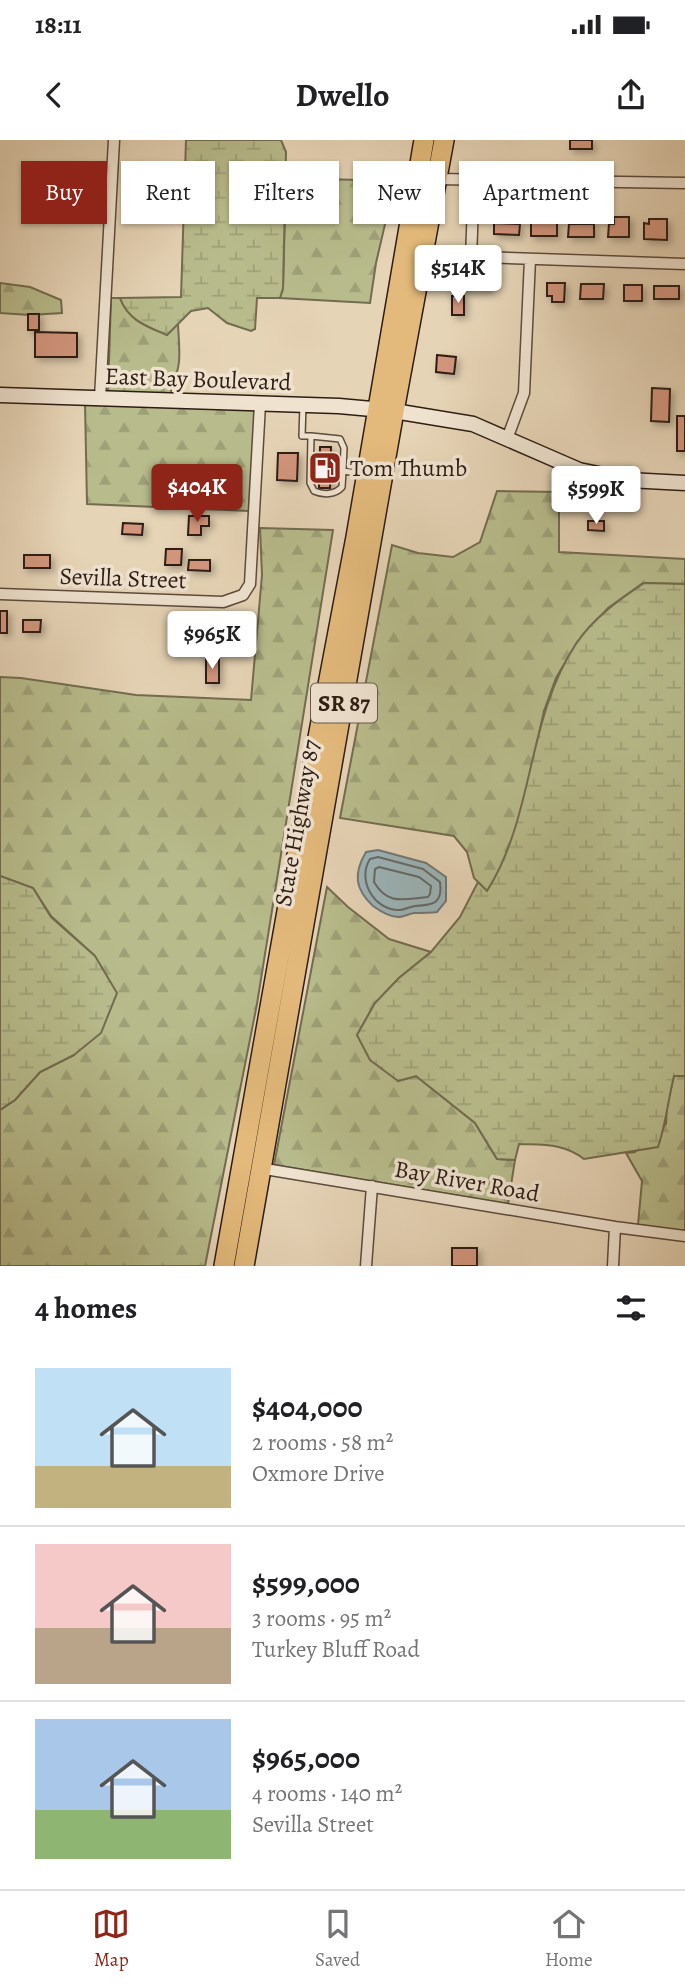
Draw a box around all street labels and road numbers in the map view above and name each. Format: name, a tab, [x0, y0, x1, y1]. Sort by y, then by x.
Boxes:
street label: East Bay Boulevard	[104, 360, 292, 398]
street label: Sevilla Street	[59, 560, 187, 596]
road number: SR 87	[311, 684, 377, 722]
street label: State Highway 87	[267, 736, 328, 909]
street label: Bay River Road	[392, 1153, 542, 1210]

